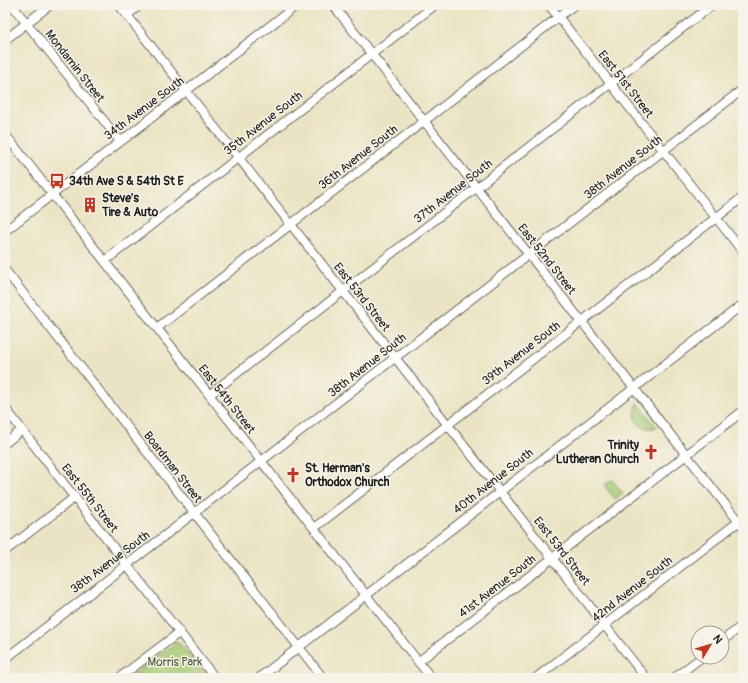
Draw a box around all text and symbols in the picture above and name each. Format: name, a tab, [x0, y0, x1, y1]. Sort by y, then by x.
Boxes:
street label: Mondamin Street	[42, 27, 108, 106]
street label: East 51st Street	[595, 48, 657, 121]
street label: 34th Avenue South	[101, 73, 188, 143]
street label: 35th Avenue South	[221, 88, 306, 159]
street label: 36th Avenue South	[316, 122, 401, 193]
street label: 38th Avenue South	[581, 132, 666, 203]
street label: 37th Avenue South	[411, 156, 496, 227]
bus stop icon: 34th Ave S & 54th St E	[48, 172, 66, 190]
place label: 34th Ave S & 54th St E	[69, 174, 184, 189]
place label: Steve's Tire & Auto	[101, 191, 159, 220]
building icon: Steve's Tire & Auto	[81, 196, 99, 214]
street label: East 52nd Street	[514, 221, 579, 298]
street label: East 53rd Street	[330, 260, 393, 335]
street label: 39th Avenue South	[479, 318, 564, 389]
street label: 38th Avenue South	[325, 330, 410, 401]
street label: East 54th Street	[195, 362, 258, 437]
street label: Boardman Street	[140, 429, 205, 506]
place label: Trinity Lutheran Church	[556, 438, 640, 467]
church icon: Trinity Lutheran Church	[642, 443, 660, 461]
street label: 40th Avenue South	[450, 445, 537, 517]
street label: East 55th Street	[58, 461, 121, 536]
place label: St. Herman's Orthodox Church	[305, 461, 390, 490]
church icon: St. Herman's Orthodox Church	[284, 466, 302, 484]
street label: East 53rd Street	[530, 514, 593, 589]
street label: 38th Avenue South	[68, 528, 153, 597]
street label: 41st Avenue South	[456, 551, 539, 621]
street label: 42nd Avenue South	[589, 553, 676, 626]
north arrow	[690, 625, 730, 665]
text: N	[710, 632, 725, 647]
park label: Morris Park	[148, 655, 202, 670]

